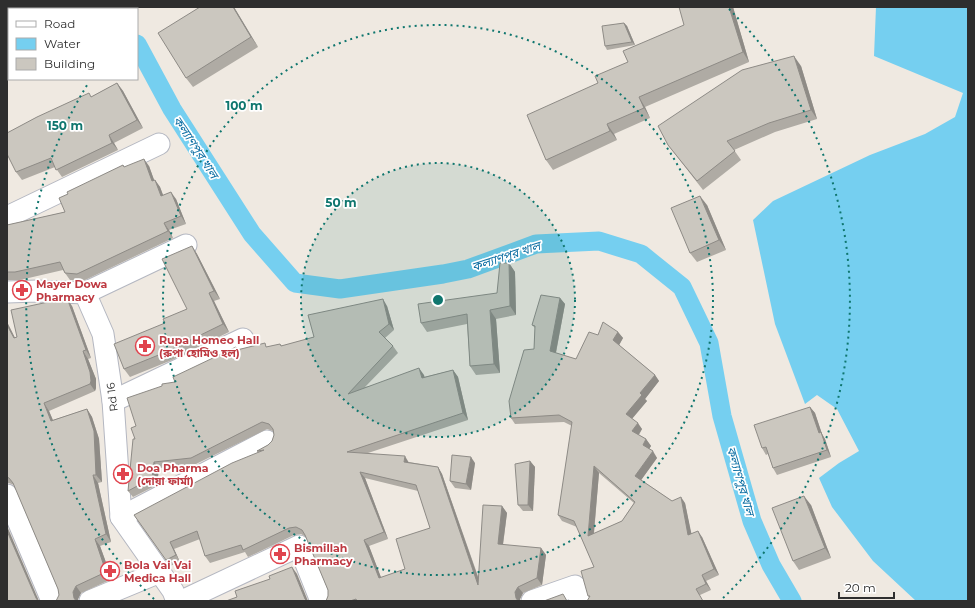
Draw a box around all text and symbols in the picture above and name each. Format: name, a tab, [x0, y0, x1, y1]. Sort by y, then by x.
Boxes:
legend	[8, 8, 138, 80]
text: Road	[44, 16, 75, 31]
text: Water	[44, 36, 81, 51]
text: Building	[44, 56, 95, 71]
text: 100 m	[226, 98, 262, 113]
water label: কল্যাণপুর খাল	[170, 113, 223, 183]
text: 150 m	[47, 118, 83, 133]
text: 50 m	[325, 195, 357, 210]
water label: কল্যাণপুর খাল	[470, 237, 544, 274]
place label: Mayer Dowa Pharmacy	[36, 277, 108, 304]
pharmacy icon: Mayer Dowa Pharmacy	[11, 279, 33, 301]
centre of rings	[431, 293, 445, 307]
place label: Rupa Homeo Hall (রুপা হোমিও হল)	[159, 333, 259, 360]
pharmacy icon: Rupa Homeo Hall (রুপা হোমিও হল)	[134, 335, 156, 357]
street label: Rd 16	[103, 381, 121, 412]
water label: কল্যাণপুর খাল	[724, 445, 759, 519]
place label: Doa Pharma (দোয়া ফার্মা)	[137, 461, 209, 488]
pharmacy icon: Doa Pharma (দোয়া ফার্মা)	[112, 463, 134, 485]
place label: Bismillah Pharmacy	[294, 541, 353, 568]
pharmacy icon: Bismillah Pharmacy	[269, 543, 291, 565]
place label: Bola Vai Vai Medica Hall	[124, 558, 191, 585]
pharmacy icon: Bola Vai Vai Medica Hall	[99, 560, 121, 582]
scale bar	[839, 574, 894, 600]
text: 20 m	[845, 580, 876, 595]

